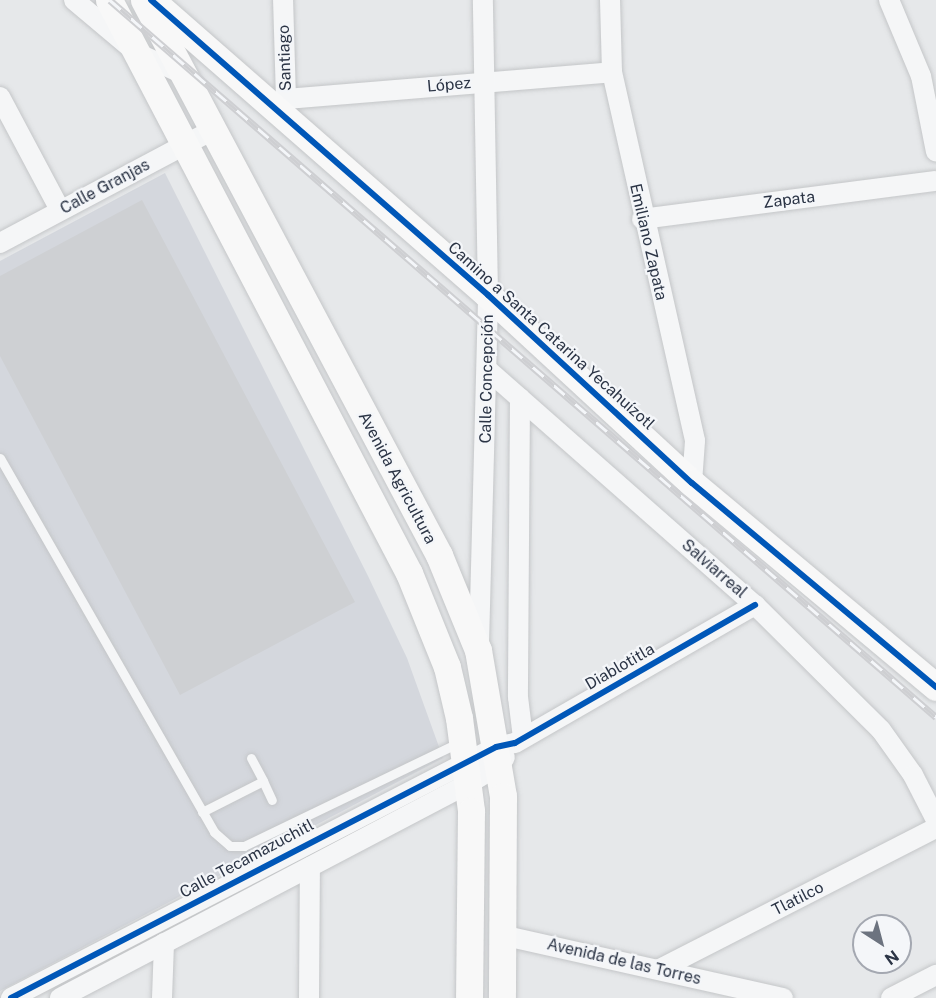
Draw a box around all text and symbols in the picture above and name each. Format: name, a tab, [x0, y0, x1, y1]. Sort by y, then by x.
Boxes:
street label: Santiago	[274, 25, 296, 91]
street label: López	[426, 74, 472, 96]
street label: Calle Granjas	[57, 155, 153, 219]
street label: Emiliano Zapata	[625, 182, 671, 302]
street label: Zapata	[762, 187, 816, 213]
street label: Camino a Santa Catarina Yecahuízotl	[444, 238, 658, 434]
street label: Calle Concepción	[476, 314, 498, 444]
street label: Avenida Agricultura	[354, 409, 440, 547]
street label: Salviarreal	[678, 536, 750, 602]
street label: Diablotitla	[582, 640, 658, 694]
street label: Calle Tecamazuchitl	[177, 816, 317, 902]
street label: Tlatilco	[769, 878, 827, 920]
north arrow	[852, 914, 912, 974]
street label: Avenida de las Torres	[545, 935, 703, 989]
text: N	[881, 946, 902, 969]

